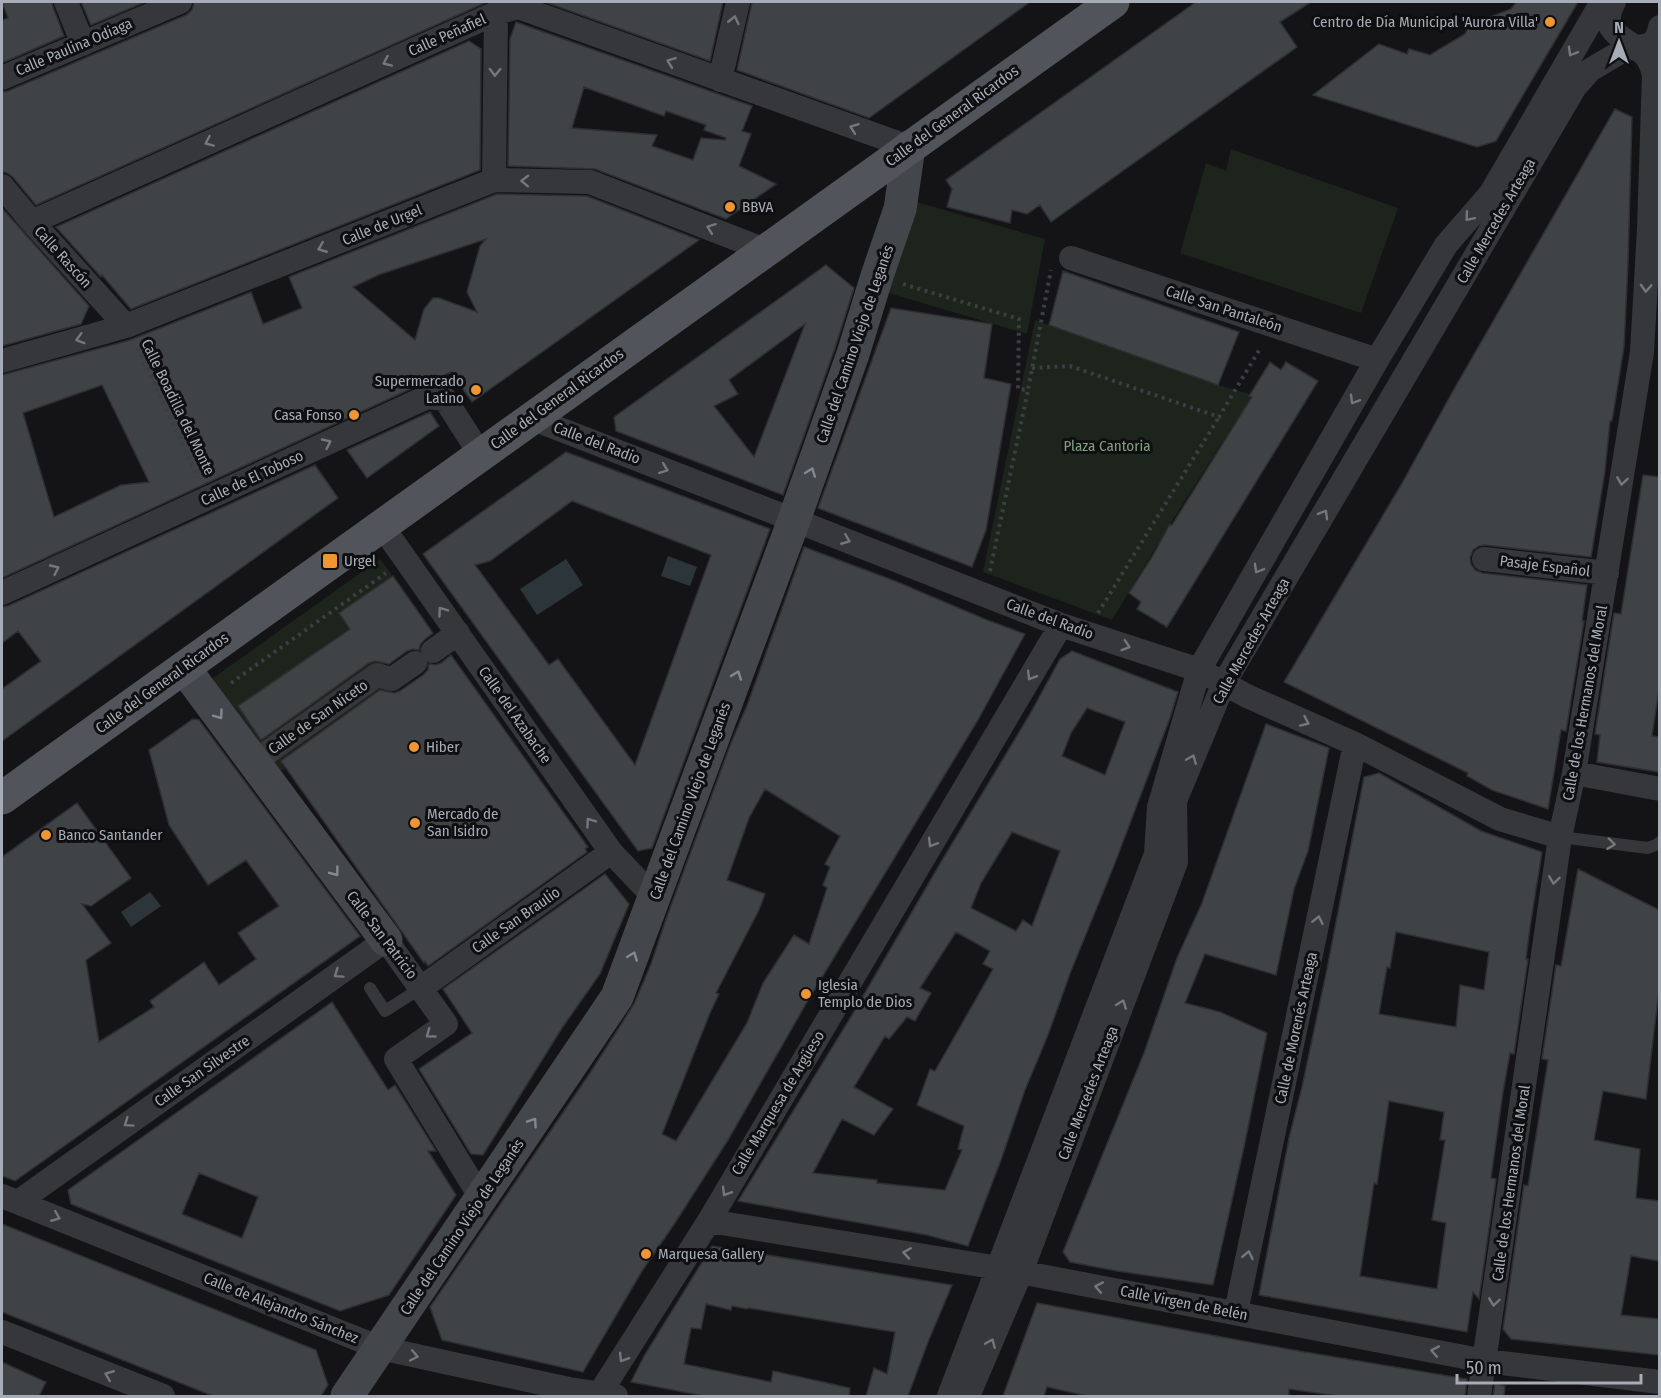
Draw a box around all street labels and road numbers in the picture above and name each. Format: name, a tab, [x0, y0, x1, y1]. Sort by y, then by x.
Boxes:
street label: Calle Peñafiel	[406, 10, 488, 60]
street label: Calle Paulina Odiaga	[13, 14, 135, 80]
street label: Calle del General Ricardos	[882, 62, 1022, 170]
street label: Calle Mercedes Arteaga	[1453, 155, 1539, 287]
street label: Calle de Urgel	[339, 201, 425, 249]
street label: Calle Rascón	[31, 222, 95, 292]
street label: Calle del Camino Viejo de Leganés	[813, 243, 897, 445]
street label: Calle San Pantaleón	[1164, 282, 1284, 336]
street label: Calle Boadilla del Monte	[137, 336, 219, 478]
street label: Calle del General Ricardos	[487, 345, 627, 453]
street label: Calle del Radio	[551, 418, 643, 468]
street label: Calle de El Toboso	[198, 446, 306, 510]
street label: Pasaje Español	[1499, 552, 1591, 580]
street label: Calle Mercedes Arteaga	[1209, 575, 1293, 707]
street label: Calle del Radio	[1004, 595, 1096, 643]
street label: Calle de los Hermanos del Moral	[1559, 604, 1611, 802]
street label: Calle del General Ricardos	[92, 629, 232, 737]
street label: Calle del Azabache	[475, 663, 555, 767]
street label: Calle de San Niceto	[265, 676, 371, 758]
street label: Calle del Camino Viejo de Leganés	[646, 700, 734, 902]
street label: Calle San Braulio	[468, 883, 564, 957]
street label: Calle San Patricio	[343, 887, 421, 983]
street label: Calle de Morenés Arteaga	[1271, 950, 1321, 1106]
street label: Calle Mercedes Arteaga	[1054, 1024, 1122, 1162]
street label: Calle Marquesa de Argüeso	[728, 1028, 828, 1178]
street label: Calle San Silvestre	[151, 1031, 253, 1111]
street label: Calle de los Hermanos del Moral	[1488, 1084, 1534, 1282]
street label: Calle del Camino Viejo de Leganés	[396, 1136, 528, 1318]
street label: Calle de Alejandro Sánchez	[201, 1269, 361, 1347]
street label: Calle Virgen de Belén	[1119, 1282, 1249, 1324]

